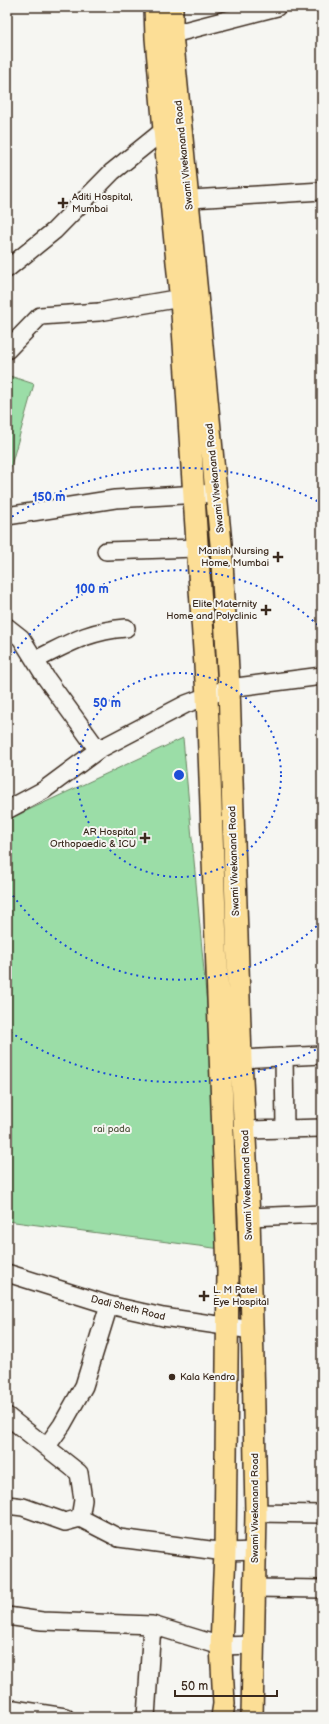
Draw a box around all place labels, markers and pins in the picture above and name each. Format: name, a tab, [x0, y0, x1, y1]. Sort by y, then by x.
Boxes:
place label: Aditi Hospital, Mumbai	[72, 191, 133, 215]
marker: Aditi Hospital, Mumbai	[57, 197, 69, 209]
place label: Manish Nursing Home, Mumbai	[198, 545, 269, 569]
marker: Manish Nursing Home, Mumbai	[272, 551, 284, 563]
place label: Elite Maternity Home and Polyclinic	[166, 598, 257, 622]
marker: Elite Maternity Home and Polyclinic	[260, 604, 272, 616]
centre of rings	[172, 768, 186, 782]
place label: AR Hospital Orthopaedic & ICU	[50, 826, 136, 850]
marker: AR Hospital Orthopaedic & ICU	[139, 832, 151, 844]
place label: L. M Patel Eye Hospital	[213, 1284, 269, 1308]
marker: L. M Patel Eye Hospital	[198, 1290, 210, 1302]
place label: Kala Kendra	[180, 1371, 236, 1383]
marker: Kala Kendra	[167, 1372, 177, 1382]

